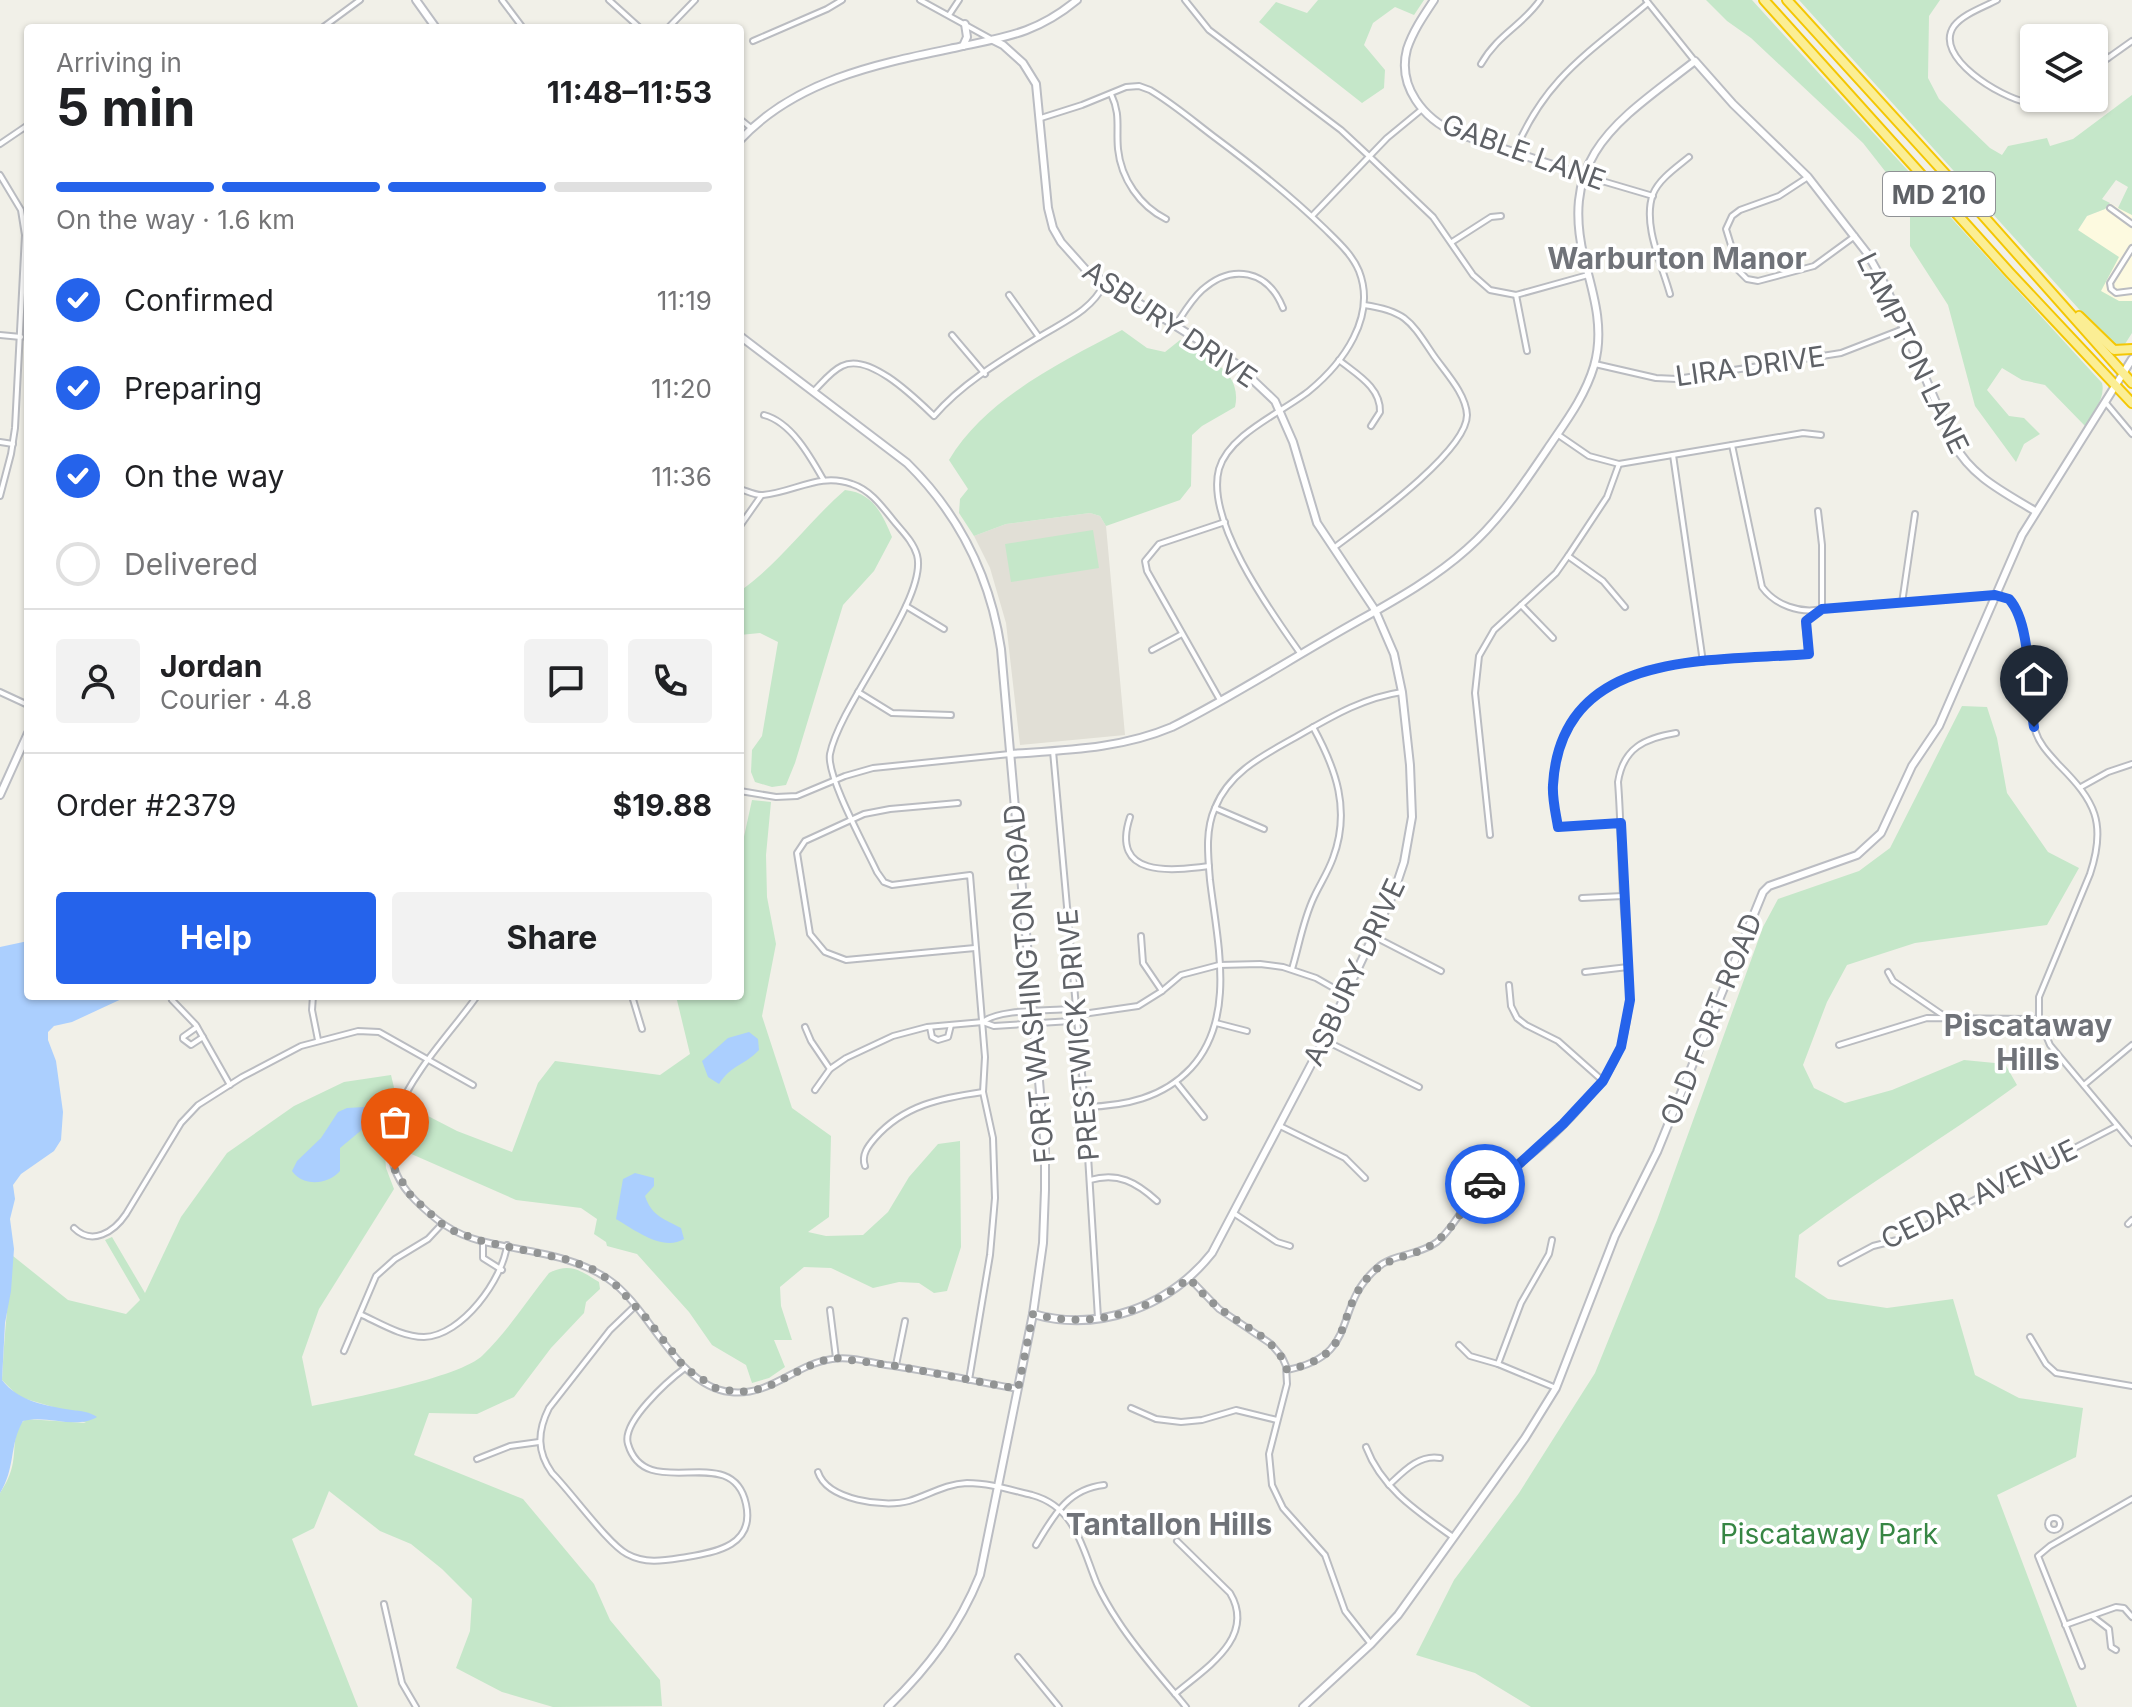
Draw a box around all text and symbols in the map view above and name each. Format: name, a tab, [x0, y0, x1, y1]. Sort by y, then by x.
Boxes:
map controls	[2020, 24, 2108, 112]
button: layers	[2020, 24, 2108, 112]
text: Arriving in	[56, 47, 182, 78]
text: 11:48–11:53	[547, 74, 712, 110]
text: 5 min	[56, 76, 195, 139]
street label: GABLE LANE	[1438, 107, 1610, 197]
road number: MD 210	[1883, 172, 1995, 216]
text: On the way · 1.6 km	[56, 204, 295, 235]
district label: Warburton Manor	[1547, 240, 1807, 276]
street label: LAMPTON LANE	[1850, 247, 1976, 459]
street label: ASBURY DRIVE	[1077, 253, 1263, 395]
icon: check	[56, 278, 100, 322]
text: Confirmed	[124, 282, 274, 318]
text: 11:19	[657, 285, 712, 316]
street label: LIRA DRIVE	[1673, 339, 1827, 393]
icon: check	[56, 366, 100, 410]
text: Preparing	[124, 370, 262, 406]
text: 11:20	[651, 373, 712, 404]
icon: check	[56, 454, 100, 498]
text: On the way	[124, 458, 284, 494]
text: 11:36	[651, 461, 712, 492]
text: Delivered	[124, 546, 258, 582]
button: person	[56, 639, 140, 723]
button: chat	[524, 639, 608, 723]
button: phone	[628, 639, 712, 723]
pin	[2000, 645, 2068, 727]
text: Jordan	[160, 648, 262, 684]
icon: home	[2012, 657, 2056, 701]
text: Courier · 4.8	[160, 684, 312, 715]
text: Order #2379	[56, 787, 236, 823]
text: $19.88	[613, 787, 712, 823]
street label: FORT WASHINGTON ROAD	[996, 803, 1062, 1165]
street label: ASBURY DRIVE	[1296, 873, 1412, 1071]
button: Help	[56, 892, 376, 984]
button: Share	[392, 892, 712, 984]
street label: PRESTWICK DRIVE	[1050, 908, 1106, 1162]
street label: OLD FORT ROAD	[1653, 908, 1769, 1130]
district label: Piscataway Hills	[1944, 1007, 2112, 1077]
pin	[361, 1088, 429, 1170]
icon: bag	[373, 1100, 417, 1144]
street label: CEDAR AVENUE	[1875, 1132, 2083, 1256]
courier	[1445, 1144, 1525, 1224]
icon: car	[1463, 1162, 1507, 1206]
district label: Tantallon Hills	[1066, 1506, 1272, 1542]
park label: Piscataway Park	[1720, 1517, 1938, 1551]

